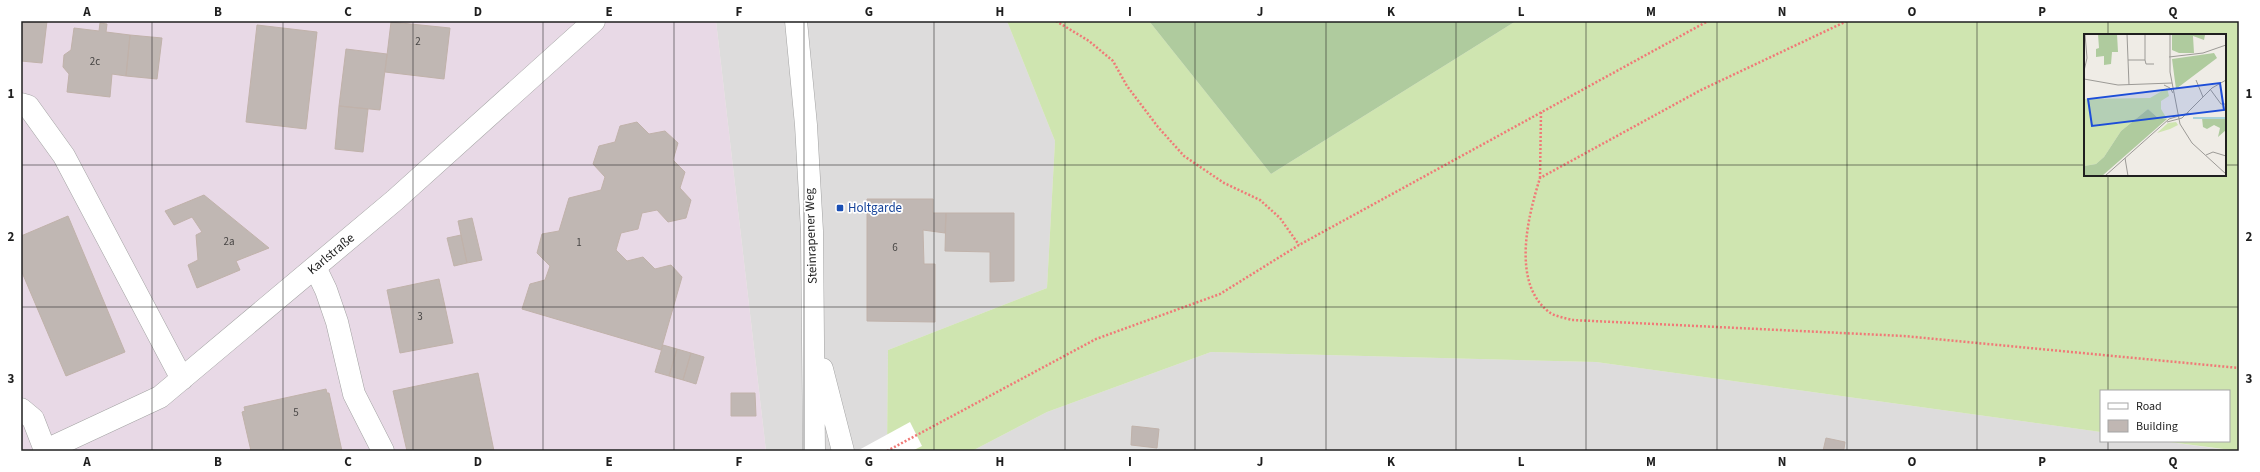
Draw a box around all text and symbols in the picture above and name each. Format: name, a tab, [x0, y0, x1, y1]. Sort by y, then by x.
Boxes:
text: A	[82, 3, 91, 21]
text: B	[214, 3, 222, 21]
text: C	[344, 3, 352, 21]
text: D	[474, 3, 482, 21]
text: E	[605, 3, 613, 21]
text: F	[736, 3, 743, 21]
text: G	[865, 3, 873, 21]
text: H	[996, 3, 1004, 21]
text: I	[1128, 3, 1132, 21]
text: J	[1257, 3, 1263, 21]
text: K	[1387, 3, 1396, 21]
text: L	[1518, 3, 1525, 21]
text: M	[1646, 3, 1656, 21]
text: N	[1778, 3, 1786, 21]
text: O	[1908, 3, 1917, 21]
text: P	[2038, 3, 2046, 21]
text: Q	[2169, 3, 2178, 21]
house number: 2	[415, 34, 421, 49]
inset map	[2084, 34, 2226, 176]
house number: 2c	[90, 54, 100, 69]
text: 1	[8, 85, 15, 103]
text: 1	[2246, 85, 2253, 103]
street label: Steinrapener Weg	[800, 187, 822, 284]
place label: Holtgarde	[848, 199, 902, 217]
marker: Holtgarde	[835, 203, 845, 213]
text: 2	[8, 228, 15, 246]
text: 2	[2246, 228, 2253, 246]
street label: Karlstraße	[304, 229, 358, 279]
house number: 2a	[223, 234, 235, 249]
house number: 1	[576, 235, 582, 250]
house number: 6	[892, 240, 898, 255]
house number: 3	[417, 309, 423, 324]
text: 3	[8, 370, 15, 388]
text: 3	[2246, 370, 2253, 388]
legend	[2100, 390, 2230, 442]
text: Road	[2136, 398, 2162, 415]
house number: 5	[293, 405, 299, 420]
text: Building	[2136, 418, 2178, 435]
text: A	[82, 453, 91, 471]
text: B	[214, 453, 222, 471]
text: C	[344, 453, 352, 471]
text: D	[474, 453, 482, 471]
text: E	[605, 453, 613, 471]
text: F	[736, 453, 743, 471]
text: G	[865, 453, 873, 471]
text: H	[996, 453, 1004, 471]
text: I	[1128, 453, 1132, 471]
text: J	[1257, 453, 1263, 471]
text: K	[1387, 453, 1396, 471]
text: L	[1518, 453, 1525, 471]
text: M	[1646, 453, 1656, 471]
text: N	[1778, 453, 1786, 471]
text: O	[1908, 453, 1917, 471]
text: P	[2038, 453, 2046, 471]
text: Q	[2169, 453, 2178, 471]

